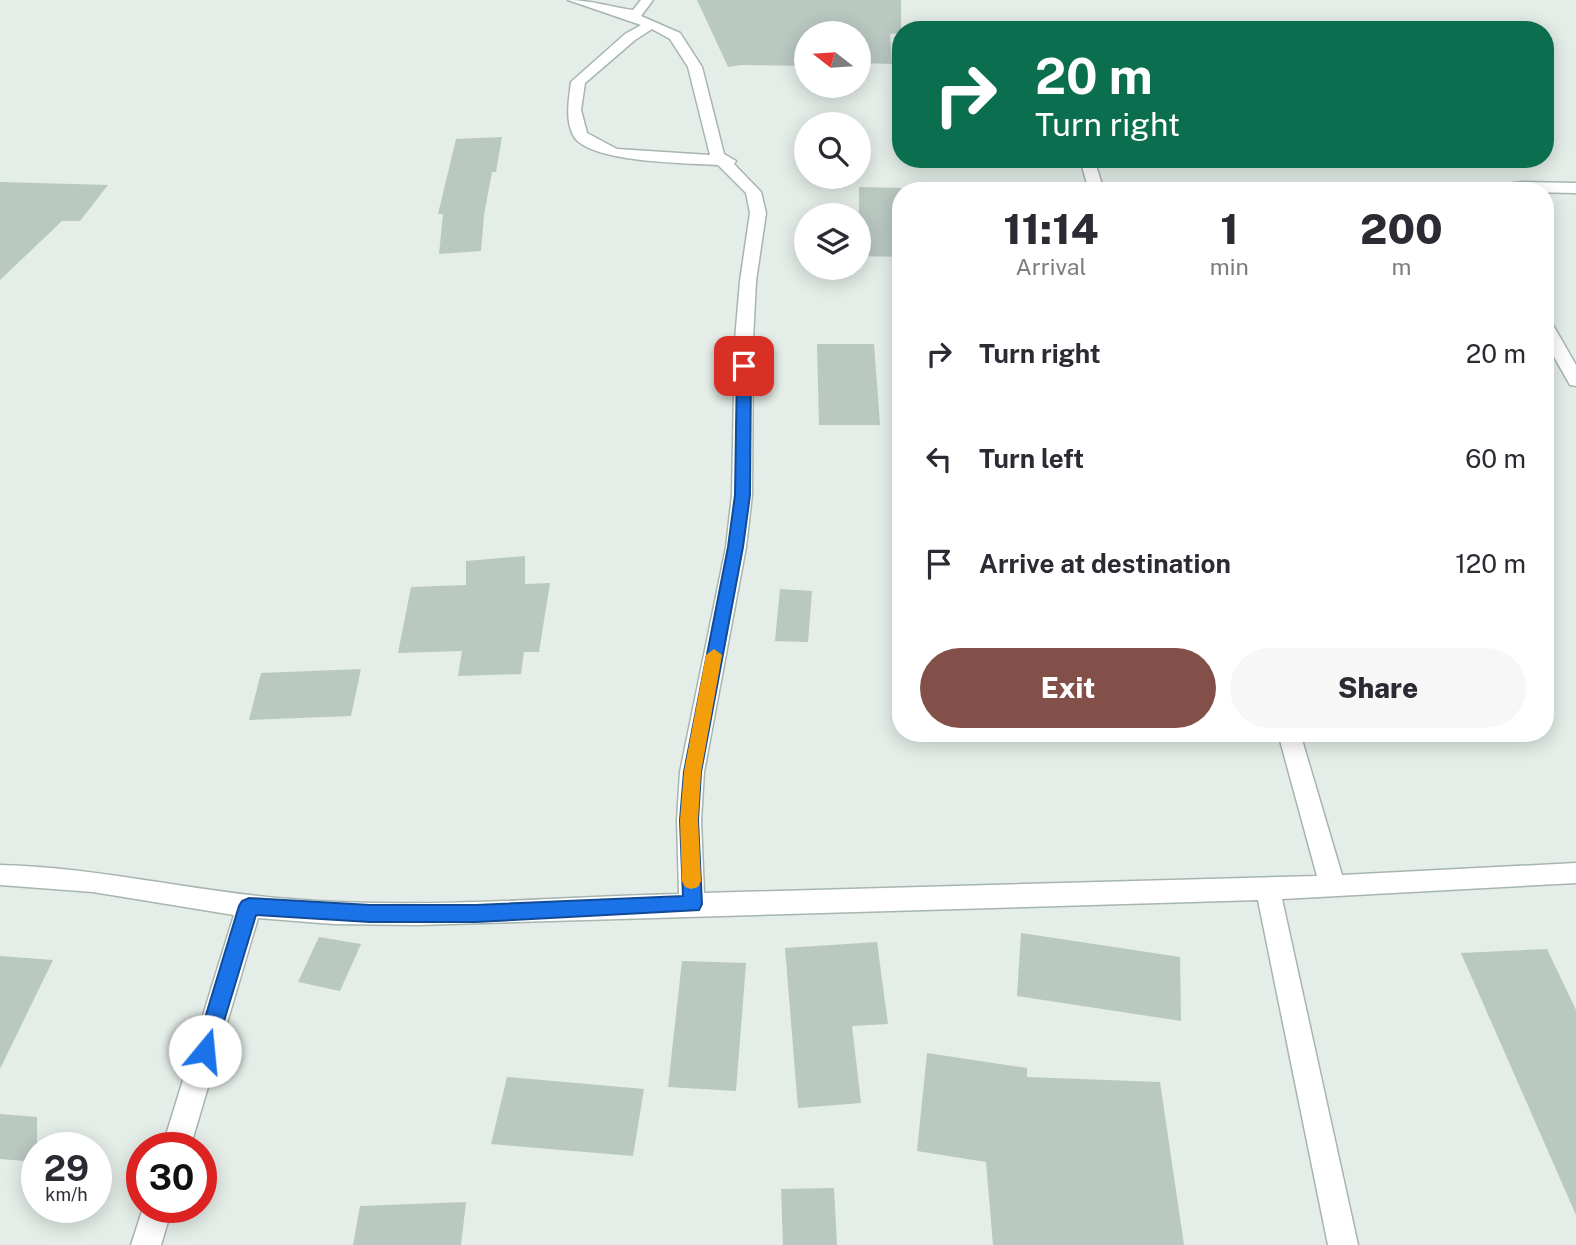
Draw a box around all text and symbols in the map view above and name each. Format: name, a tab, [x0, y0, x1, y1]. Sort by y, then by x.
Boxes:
north arrow	[794, 21, 872, 98]
map controls	[794, 21, 871, 280]
text: 20 m	[1035, 47, 1153, 105]
icon: right	[920, 49, 1011, 140]
text: Turn right	[1035, 106, 1180, 143]
button: search	[794, 112, 871, 189]
button: layers	[794, 203, 871, 280]
text: 11:14	[1003, 204, 1099, 253]
text: 1	[1220, 204, 1239, 253]
text: 200	[1360, 204, 1443, 253]
text: Arrival	[1015, 253, 1086, 280]
text: min	[1210, 253, 1249, 280]
text: m	[1391, 253, 1411, 280]
icon: right	[920, 335, 958, 373]
pin	[714, 336, 774, 396]
text: Turn right	[979, 338, 1101, 369]
text: 20 m	[1466, 338, 1526, 369]
icon: arrive	[725, 347, 763, 385]
icon: left	[920, 440, 958, 478]
text: Turn left	[979, 443, 1084, 474]
text: 60 m	[1465, 443, 1526, 474]
icon: arrive	[920, 545, 958, 583]
text: Arrive at destination	[979, 548, 1231, 579]
text: 120 m	[1455, 548, 1526, 579]
button: Exit	[920, 648, 1216, 728]
button: Share	[1230, 648, 1526, 728]
position arrow	[168, 1014, 242, 1088]
speed limit sign: 30	[126, 1132, 217, 1223]
text: 29	[44, 1148, 89, 1189]
text: km/h	[45, 1184, 88, 1205]

